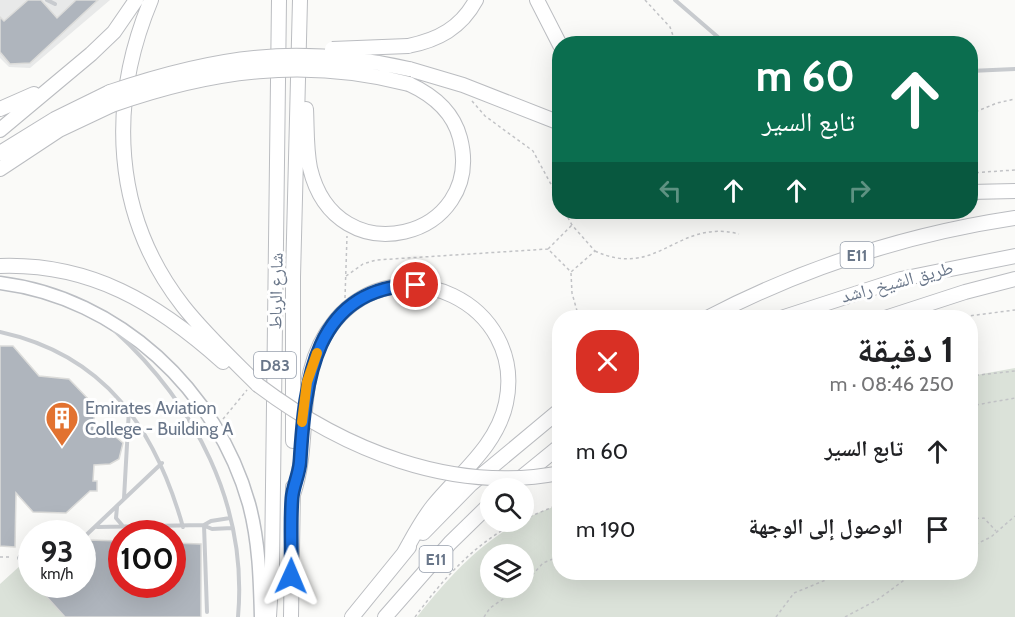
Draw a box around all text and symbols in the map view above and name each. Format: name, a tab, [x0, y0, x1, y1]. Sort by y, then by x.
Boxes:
text: 60 m	[756, 50, 855, 102]
icon: ahead	[876, 60, 954, 138]
text: تابع السير	[762, 105, 855, 138]
icon: left	[654, 174, 687, 207]
icon: ahead	[717, 174, 750, 207]
icon: ahead	[780, 174, 813, 207]
icon: right	[843, 174, 876, 207]
road number: E11	[840, 242, 874, 268]
street label: شارع الرباط	[264, 252, 288, 330]
street label: طريق الشيخ راشد	[839, 256, 956, 308]
pin	[390, 259, 441, 310]
icon: arrive	[399, 268, 432, 301]
text: 1 دقيقة	[857, 327, 954, 371]
button: close	[576, 330, 639, 393]
road number: D83	[254, 352, 296, 378]
text: 250 m · 08:46	[830, 372, 954, 396]
place label: Emirates Aviation College - Building A	[85, 397, 233, 440]
building icon: Emirates Aviation College - Building A	[44, 400, 80, 447]
text: تابع السير	[825, 435, 903, 462]
icon: ahead	[921, 435, 954, 468]
text: 60 m	[576, 438, 628, 465]
map controls	[480, 478, 534, 598]
button: search	[480, 478, 534, 532]
text: الوصول إلى الوجهة	[748, 513, 903, 540]
icon: arrive	[921, 513, 954, 546]
text: 190 m	[576, 516, 635, 543]
speed limit sign: 100	[108, 520, 186, 598]
text: 93	[40, 533, 74, 570]
position arrow	[259, 544, 323, 608]
button: layers	[480, 544, 534, 598]
road number: E11	[420, 546, 452, 572]
text: km/h	[41, 565, 73, 583]

